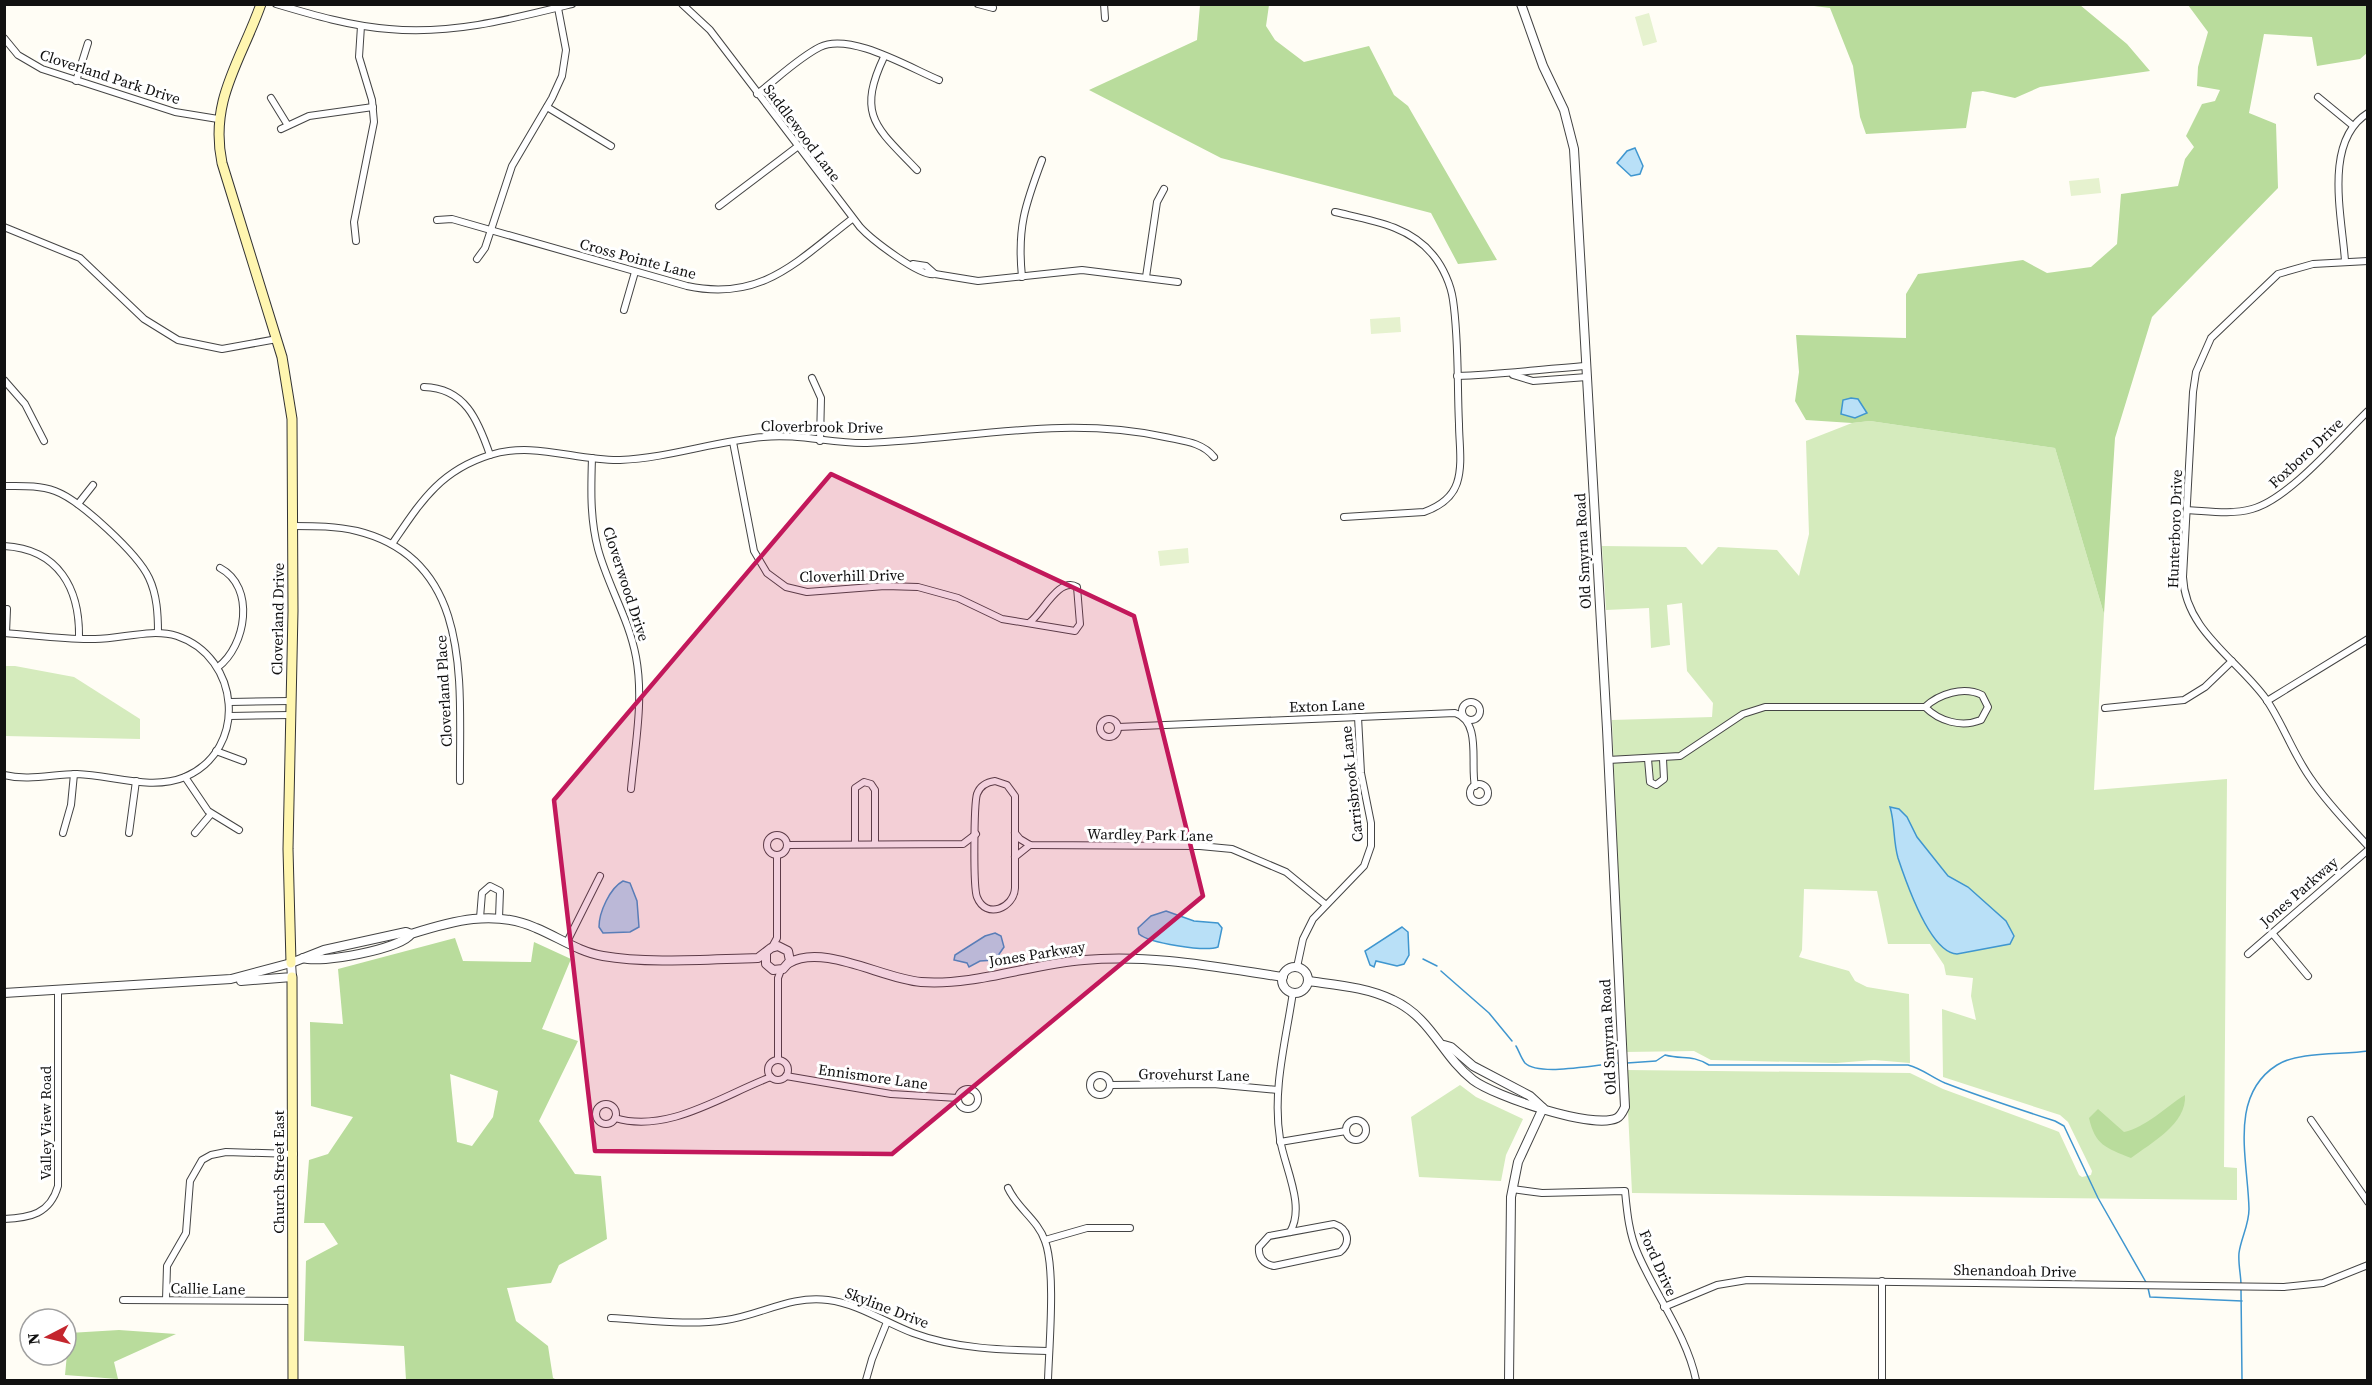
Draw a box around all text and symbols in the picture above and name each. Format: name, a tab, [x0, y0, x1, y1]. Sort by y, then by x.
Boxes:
street label: Cloverland Park Drive	[37, 44, 183, 109]
street label: Saddlewood Lane	[759, 80, 846, 186]
street label: Cross Pointe Lane	[577, 233, 699, 284]
street label: Foxboro Drive	[2264, 412, 2348, 493]
street label: Cloverbrook Drive	[761, 415, 884, 438]
street label: Hunterboro Drive	[2162, 469, 2187, 589]
street label: Old Smyrna Road	[1569, 492, 1596, 610]
street label: Cloverwood Drive	[598, 524, 655, 644]
street label: Cloverland Drive	[266, 562, 289, 675]
street label: Cloverhill Drive	[799, 564, 905, 587]
street label: Cloverland Place	[430, 634, 457, 748]
street label: Exton Lane	[1289, 694, 1366, 717]
street label: Carrisbrook Lane	[1335, 725, 1368, 843]
street label: Wardley Park Lane	[1087, 823, 1214, 846]
street label: Jones Parkway	[2254, 852, 2343, 932]
street label: Jones Parkway	[986, 935, 1087, 972]
street label: Old Smyrna Road	[1594, 978, 1621, 1096]
street label: Ennismore Lane	[817, 1058, 930, 1095]
street label: Grovehurst Lane	[1138, 1063, 1250, 1086]
street label: Valley View Road	[35, 1065, 56, 1180]
street label: Church Street East	[268, 1110, 289, 1234]
street label: Ford Drive	[1634, 1226, 1683, 1300]
street label: Shenandoah Drive	[1953, 1259, 2077, 1282]
street label: Callie Lane	[170, 1277, 246, 1300]
street label: Skyline Drive	[842, 1282, 933, 1333]
north arrow	[18, 1307, 78, 1367]
text: N	[21, 1331, 45, 1346]

